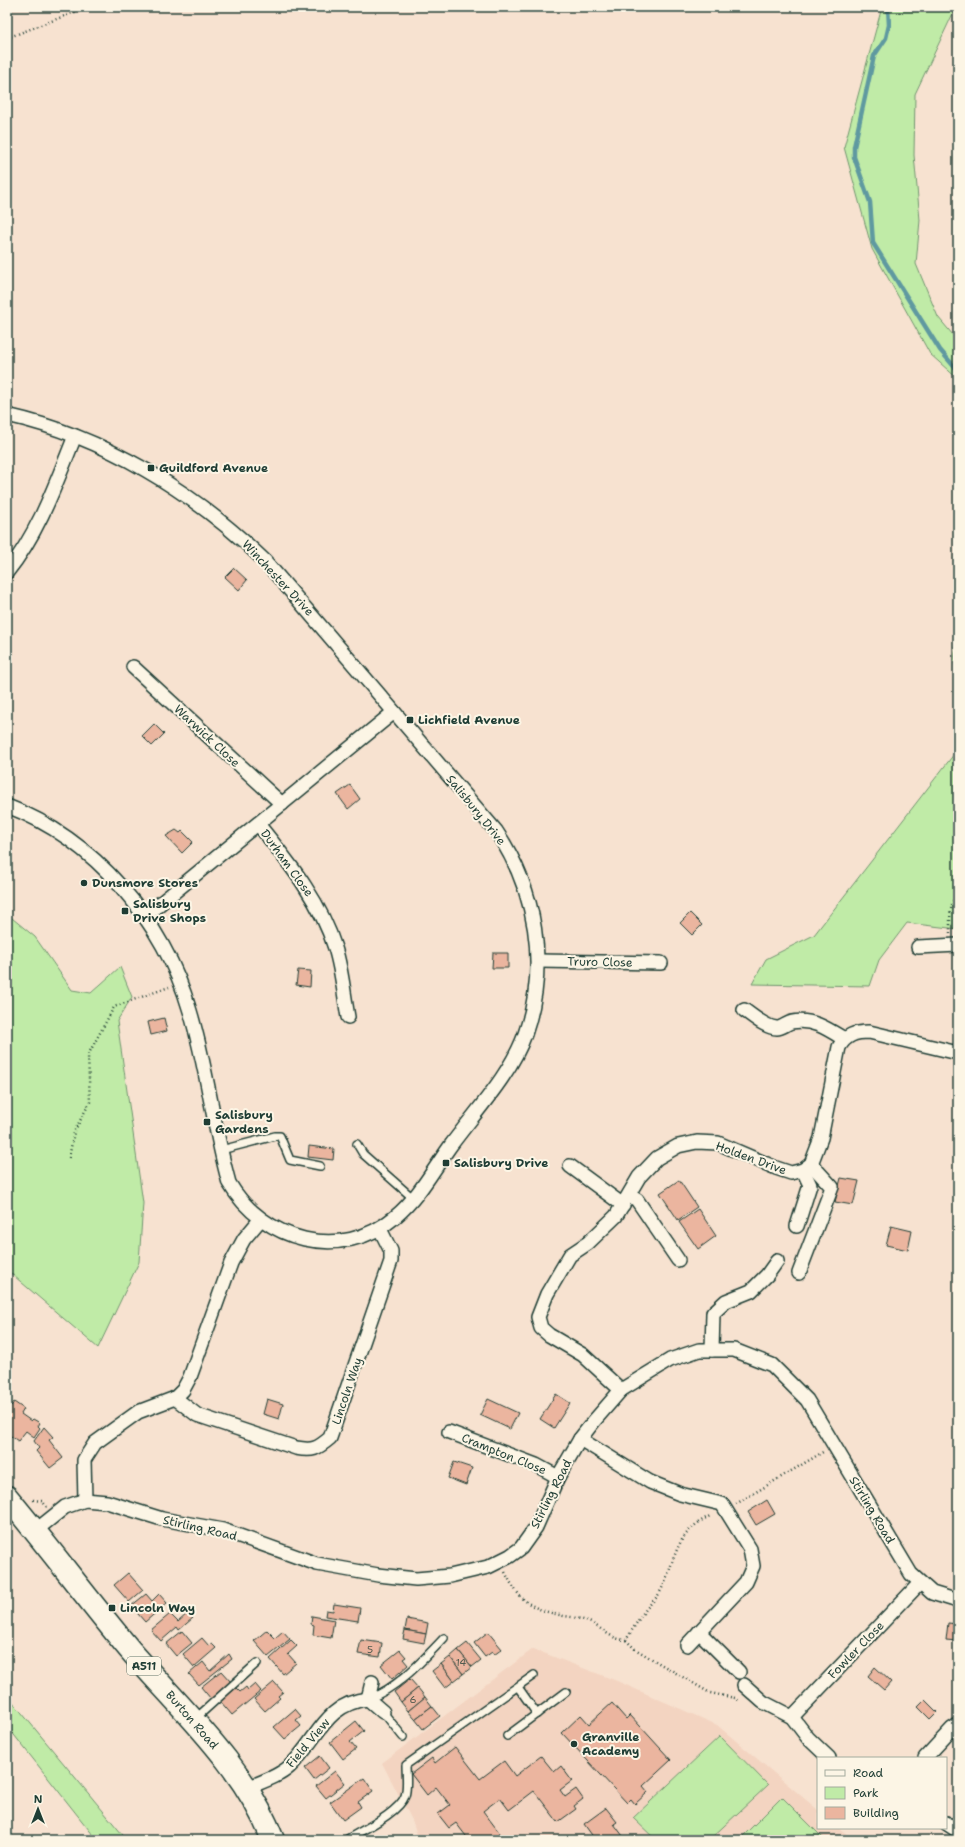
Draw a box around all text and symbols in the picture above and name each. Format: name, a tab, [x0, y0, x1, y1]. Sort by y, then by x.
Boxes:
place label: Guildford Avenue	[159, 460, 268, 476]
marker: Guildford Avenue	[146, 463, 156, 473]
street label: Winchester Drive	[239, 537, 317, 619]
street label: Warwick Close	[171, 701, 244, 771]
place label: Lichfield Avenue	[418, 712, 520, 728]
marker: Lichfield Avenue	[405, 715, 415, 725]
street label: Salisbury Drive	[443, 772, 509, 849]
street label: Durham Close	[257, 826, 317, 900]
place label: Dunsmore Stores	[92, 875, 198, 891]
marker: Dunsmore Stores	[79, 878, 89, 888]
place label: Salisbury Drive Shops	[133, 896, 206, 926]
marker: Salisbury Drive Shops	[120, 906, 130, 916]
street label: Truro Close	[567, 953, 633, 971]
place label: Salisbury Gardens	[215, 1107, 273, 1137]
marker: Salisbury Gardens	[202, 1117, 212, 1127]
street label: Holden Drive	[713, 1138, 789, 1178]
place label: Salisbury Drive	[454, 1155, 548, 1171]
marker: Salisbury Drive	[441, 1158, 451, 1168]
street label: Lincoln Way	[328, 1355, 366, 1427]
street label: Crampton Close	[459, 1430, 549, 1478]
street label: Stirling Road	[527, 1456, 575, 1531]
street label: Stirling Road	[846, 1473, 899, 1547]
street label: Stirling Road	[161, 1512, 239, 1544]
place label: Lincoln Way	[120, 1600, 195, 1616]
marker: Lincoln Way	[107, 1603, 117, 1613]
street label: Fowler Close	[824, 1618, 888, 1682]
house number: 5	[367, 1643, 373, 1656]
house number: 14	[456, 1656, 466, 1669]
road number: A511	[127, 1657, 161, 1675]
street label: Burton Road	[162, 1687, 222, 1753]
house number: 6	[410, 1693, 417, 1706]
street label: Field View	[283, 1714, 334, 1771]
place label: Granville Academy	[582, 1729, 639, 1759]
marker: Granville Academy	[569, 1739, 579, 1749]
legend	[817, 1757, 947, 1829]
text: Road	[853, 1765, 884, 1781]
text: Park	[853, 1785, 879, 1801]
north arrow	[18, 1789, 58, 1829]
text: N	[34, 1792, 43, 1807]
text: Building	[853, 1805, 899, 1821]

